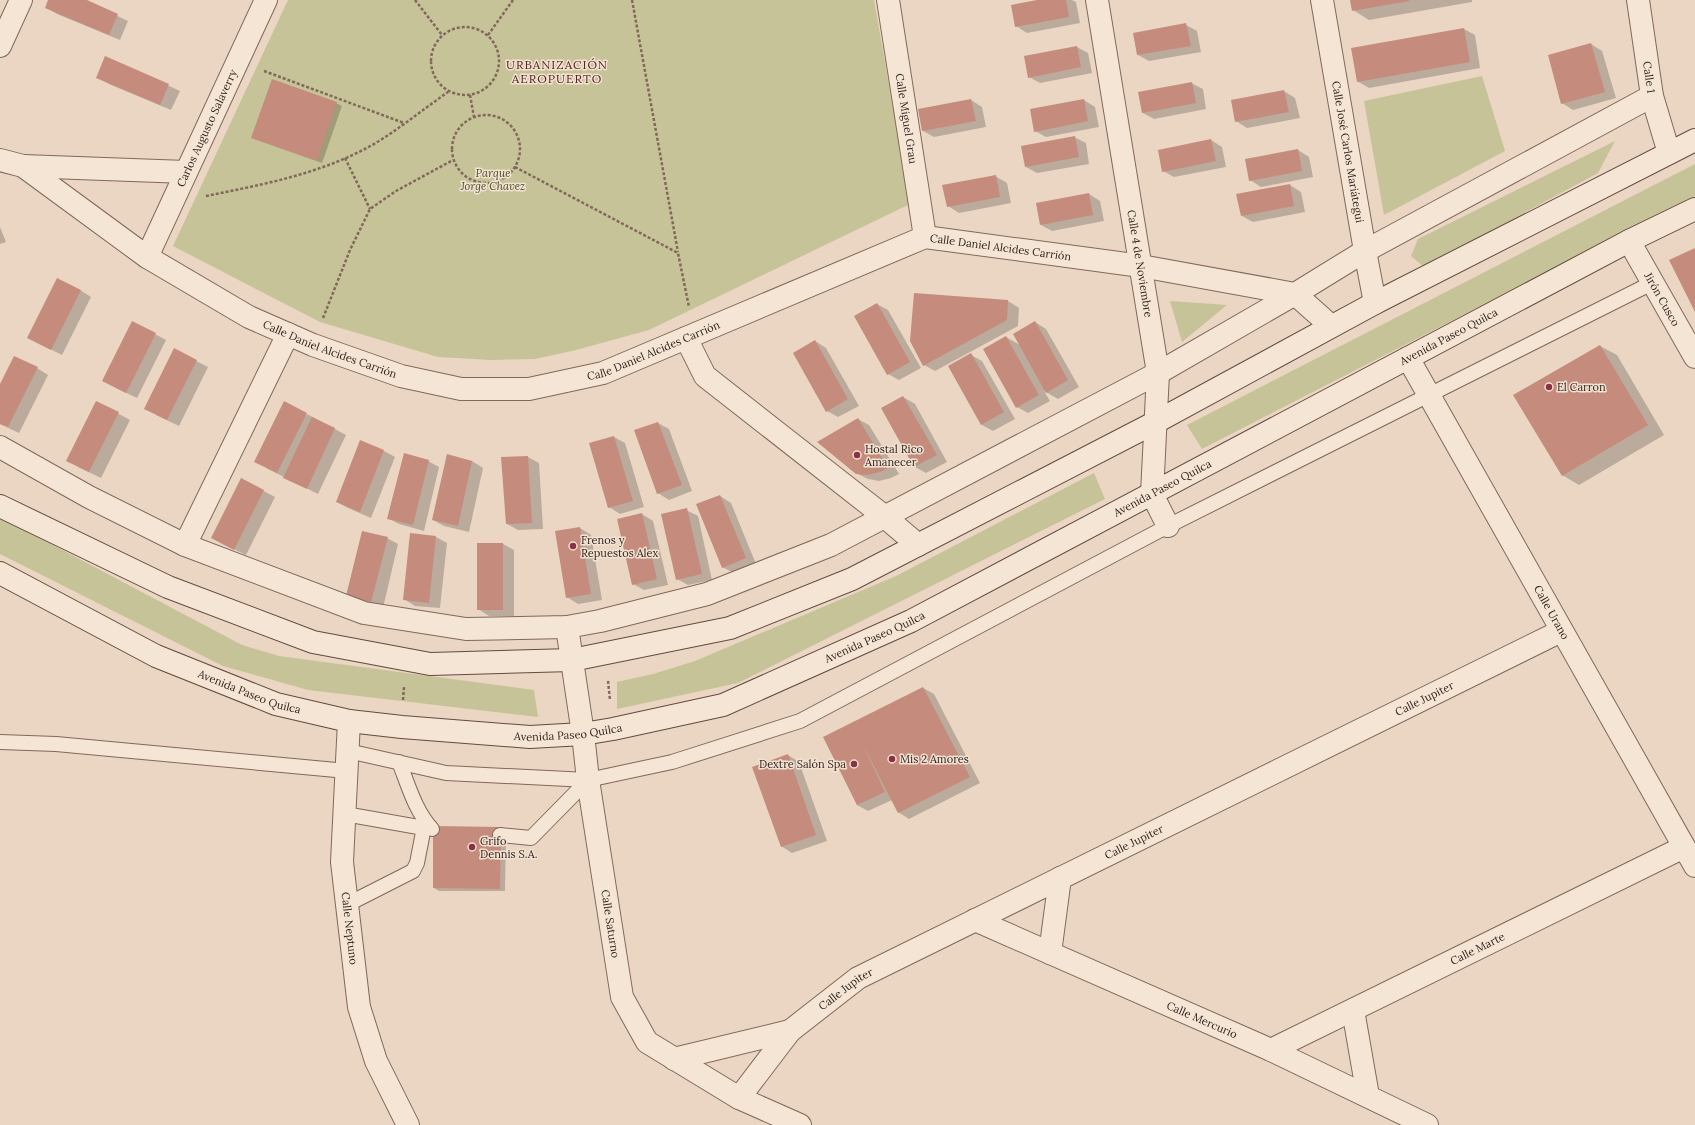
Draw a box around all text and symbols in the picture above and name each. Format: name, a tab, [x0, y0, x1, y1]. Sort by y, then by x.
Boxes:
district label: URBANIZACIÓN AEROPUERTO	[506, 57, 608, 86]
street label: Calle 1	[1640, 60, 1659, 94]
street label: Carlos Augusto Salaverry	[173, 67, 240, 189]
street label: Calle Miguel Grau	[893, 72, 921, 165]
street label: Calle José Carlos Mariátegui	[1329, 80, 1367, 224]
park label: Parque Jorge Chavez	[460, 166, 525, 193]
street label: Calle 4 de Noviembre	[1124, 209, 1156, 318]
street label: Calle Daniel Alcides Carrión	[929, 231, 1072, 264]
street label: Jirón Cusco	[1641, 269, 1683, 329]
street label: Avenida Paseo Quilca	[1397, 305, 1500, 368]
street label: Calle Daniel Alcides Carrión	[261, 317, 399, 381]
street label: Calle Daniel Alcides Carrión	[586, 317, 722, 383]
place label: El Carron	[1557, 380, 1606, 394]
marker: El Carron	[1544, 382, 1554, 392]
place label: Hostal Rico Amanecer	[864, 442, 923, 469]
marker: Hostal Rico Amanecer	[852, 450, 862, 460]
street label: Avenida Paseo Quilca	[1110, 456, 1214, 520]
place label: Frenos y Repuestos Alex	[581, 533, 658, 560]
marker: Frenos y Repuestos Alex	[568, 541, 578, 551]
street label: Calle Urano	[1531, 583, 1572, 642]
street label: Avenida Paseo Quilca	[821, 608, 928, 666]
street label: Avenida Paseo Quilca	[195, 666, 303, 717]
street label: Calle Jupiter	[1393, 678, 1456, 719]
street label: Avenida Paseo Quilca	[513, 720, 624, 744]
place label: Mis 2 Amores	[900, 752, 969, 766]
marker: Mis 2 Amores	[887, 754, 897, 764]
place label: Dextre Salón Spa	[759, 757, 846, 771]
marker: Dextre Salón Spa	[849, 759, 859, 769]
street label: Calle Jupiter	[1102, 821, 1166, 862]
place label: Grifo Dennis S.A.	[480, 834, 537, 861]
marker: Grifo Dennis S.A.	[467, 842, 477, 852]
street label: Calle Saturno	[598, 889, 623, 959]
street label: Calle Neptuno	[339, 891, 361, 965]
street label: Calle Marte	[1448, 929, 1507, 968]
street label: Calle Jupiter	[816, 965, 875, 1013]
street label: Calle Mercurio	[1165, 998, 1240, 1041]

